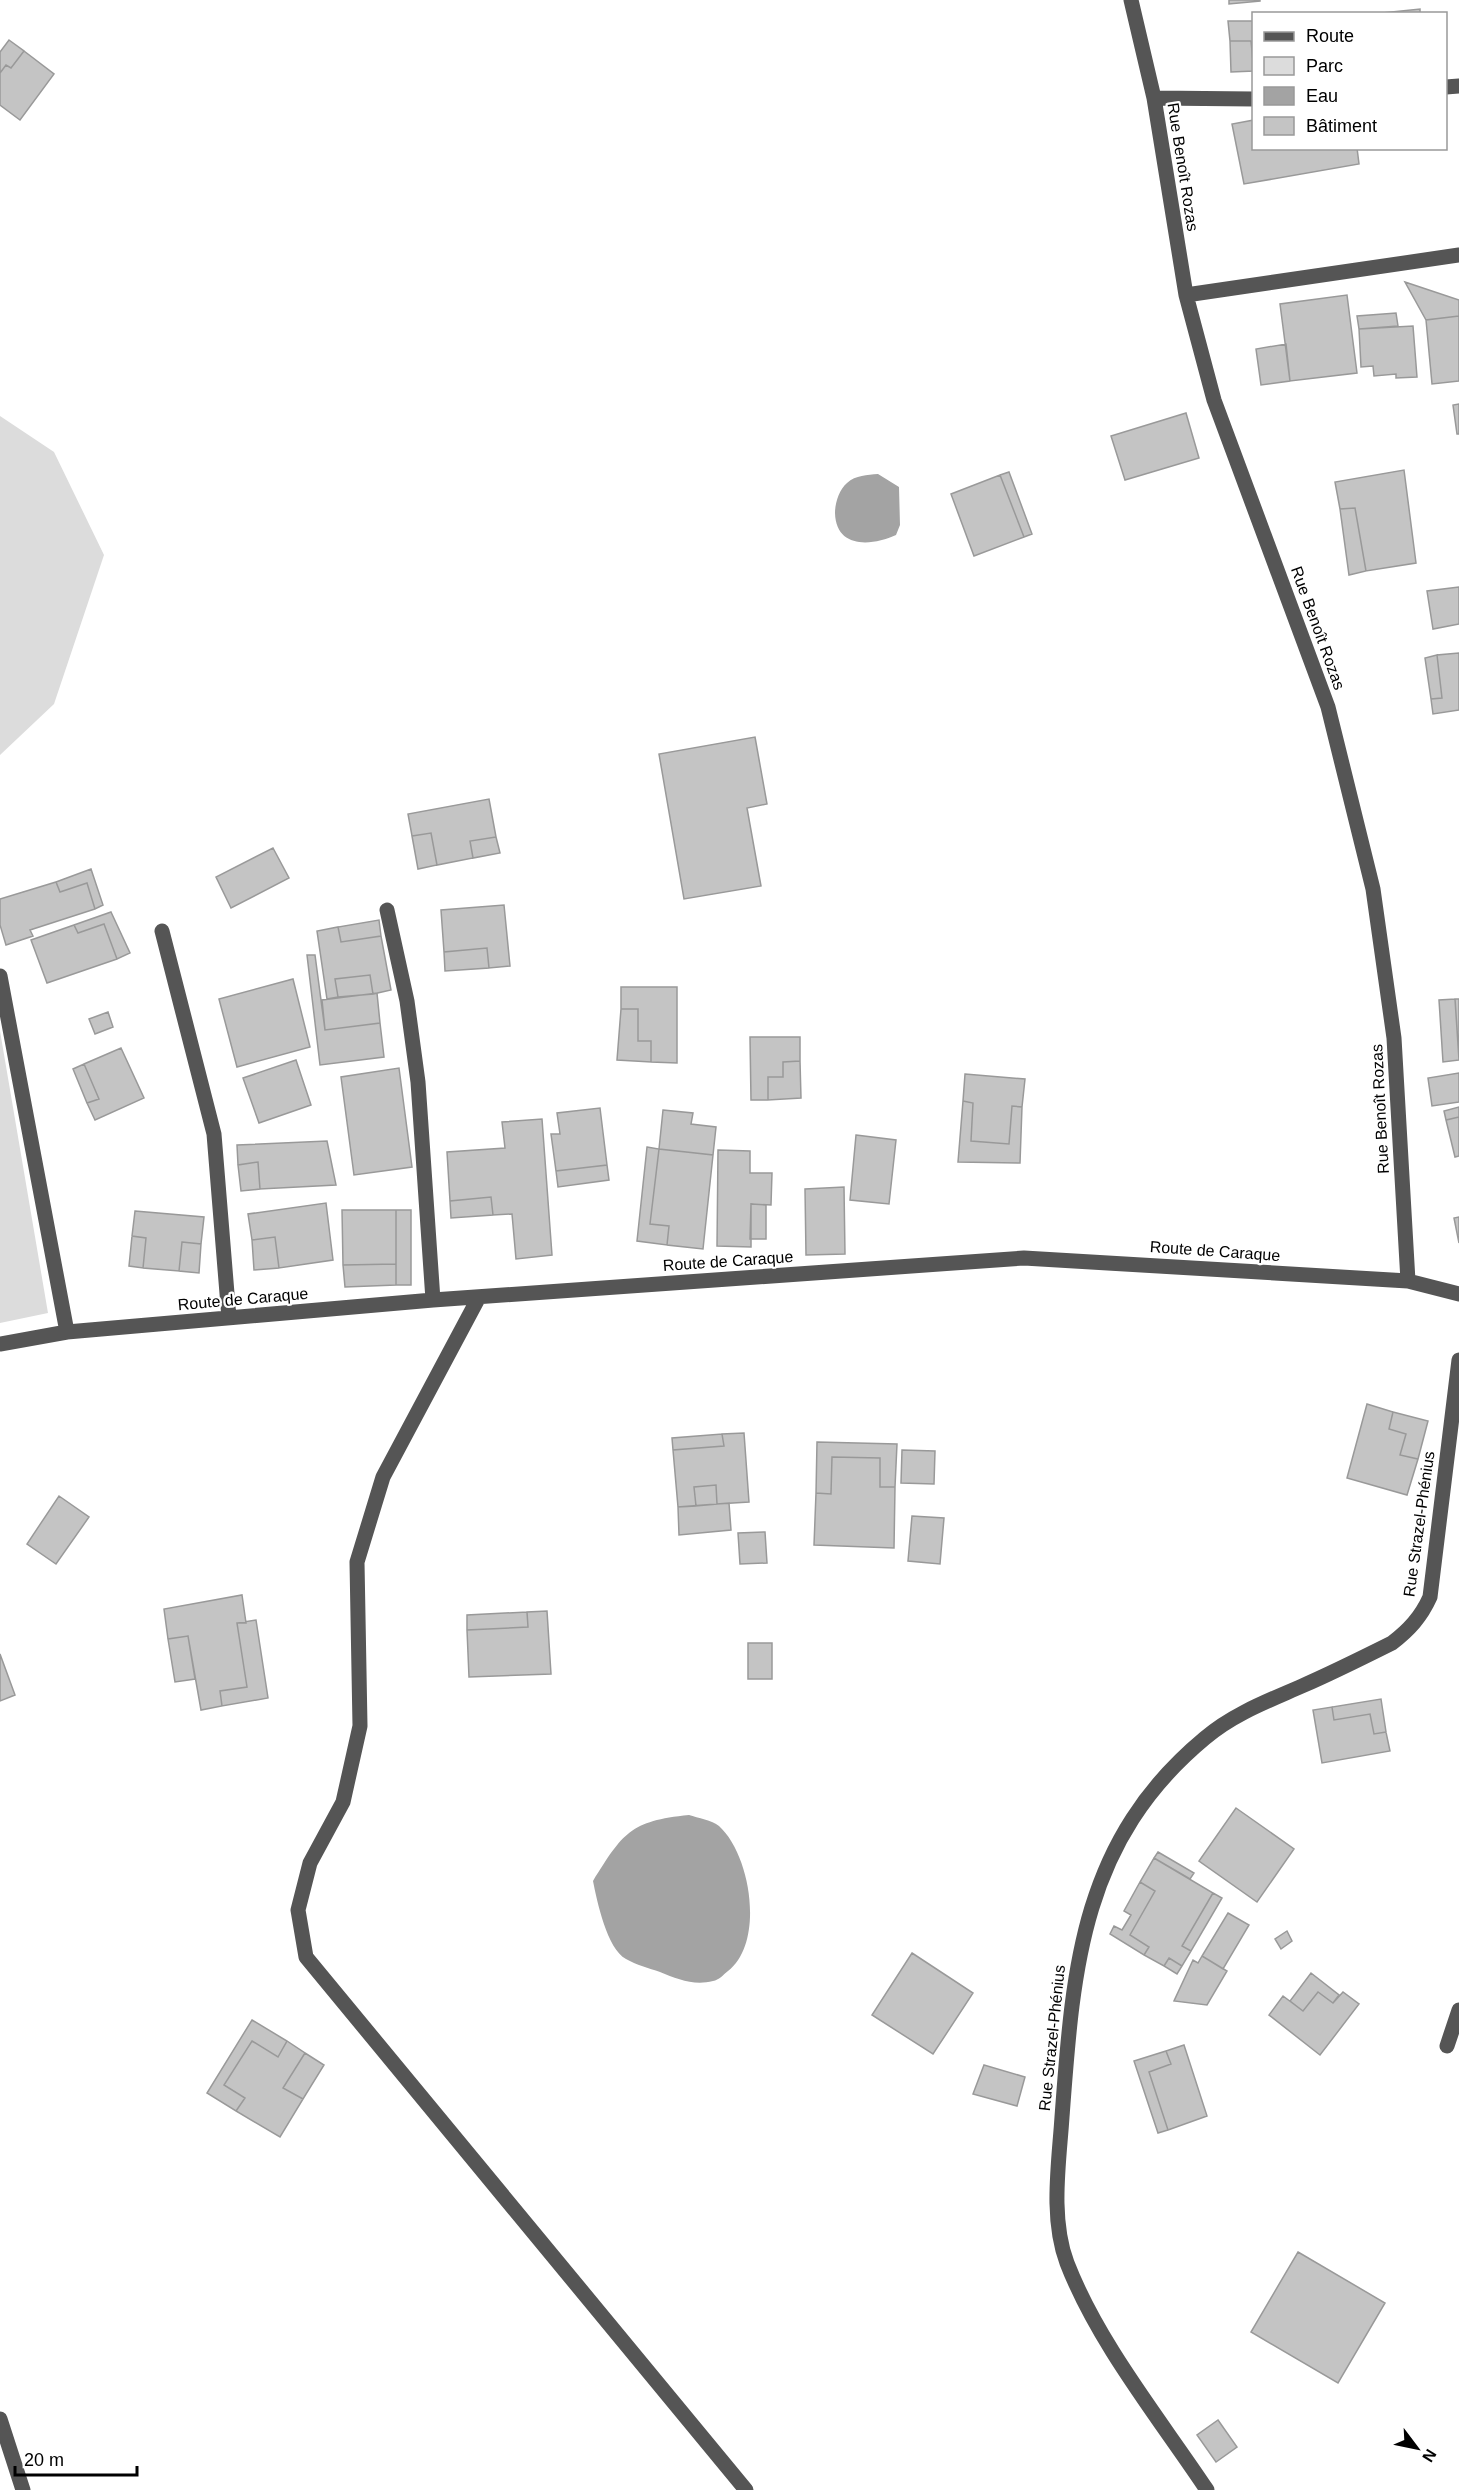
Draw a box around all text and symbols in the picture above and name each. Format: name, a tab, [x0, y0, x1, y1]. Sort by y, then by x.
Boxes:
legend	[1252, 12, 1447, 150]
text: Route	[1306, 26, 1354, 46]
text: Parc	[1306, 56, 1343, 76]
text: Eau	[1306, 86, 1338, 106]
street label: Rue Benoît Rozas	[1164, 102, 1202, 232]
text: Bâtiment	[1306, 116, 1377, 136]
street label: Rue Benoît Rozas	[1288, 564, 1348, 692]
street label: Rue Benoît Rozas	[1368, 1044, 1392, 1174]
street label: Route de Caraque	[1149, 1238, 1281, 1264]
street label: Route de Caraque	[662, 1248, 794, 1274]
street label: Route de Caraque	[177, 1285, 309, 1313]
street label: Rue Strazel-Phénius	[1400, 1450, 1438, 1598]
street label: Rue Strazel-Phénius	[1036, 1964, 1068, 2112]
north arrow	[1387, 2418, 1447, 2478]
scale bar	[15, 2439, 136, 2477]
text: N	[1419, 2446, 1440, 2465]
text: 20 m	[24, 2450, 64, 2470]

